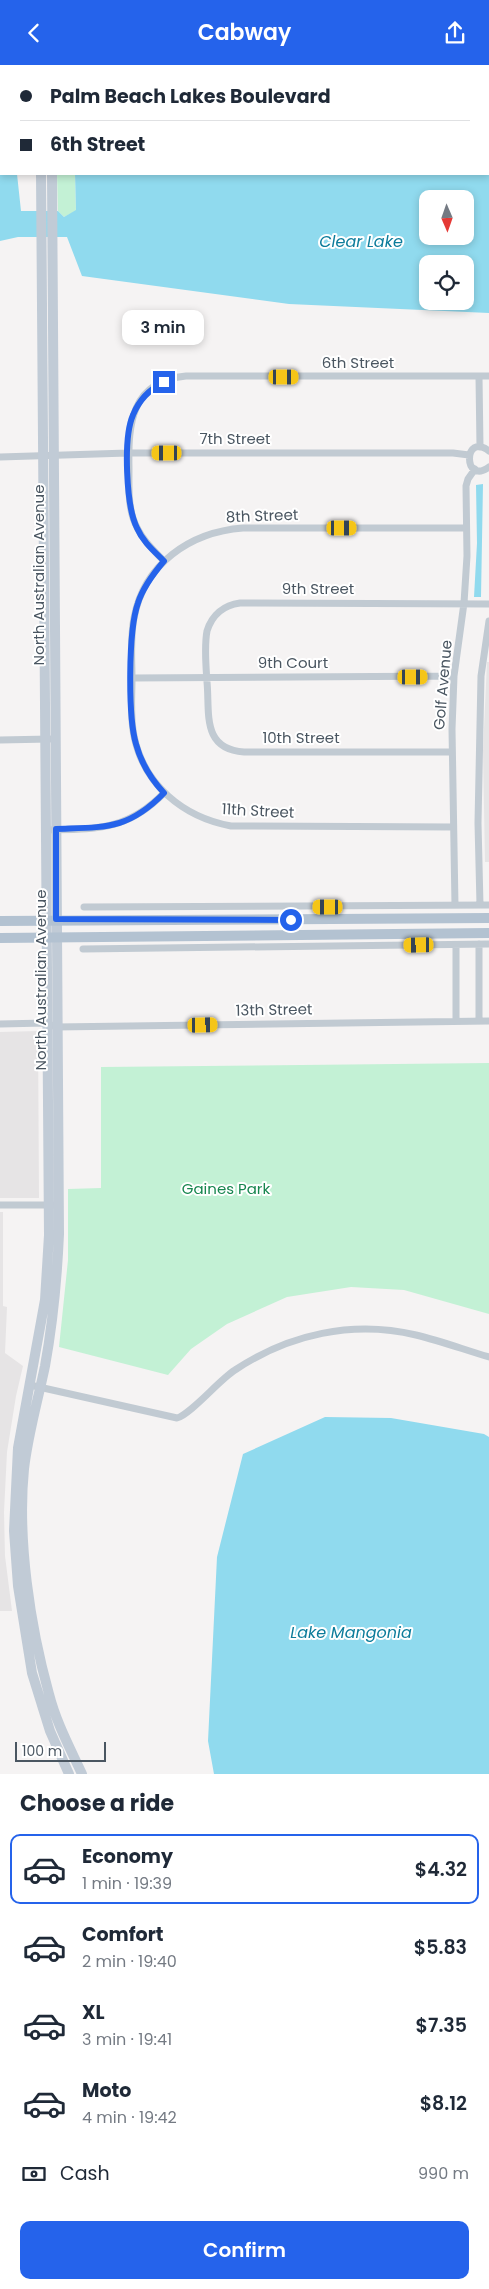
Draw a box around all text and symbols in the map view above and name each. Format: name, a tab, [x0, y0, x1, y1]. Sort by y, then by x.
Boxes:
text: Cabway	[198, 17, 291, 48]
icon: back	[20, 19, 48, 47]
icon: share	[441, 19, 469, 47]
text: Palm Beach Lakes Boulevard	[50, 83, 331, 110]
text: 6th Street	[50, 131, 145, 158]
north arrow	[419, 190, 474, 245]
map controls	[419, 190, 474, 310]
water label: Clear Lake	[319, 230, 403, 253]
button: locate	[419, 255, 474, 310]
callout: 3 min	[123, 309, 205, 345]
text: 3 min	[140, 316, 186, 339]
street label: 6th Street	[322, 352, 394, 373]
car	[269, 370, 299, 385]
route end	[153, 371, 175, 393]
street label: 7th Street	[199, 428, 271, 449]
car	[152, 446, 182, 461]
street label: North Australian Avenue	[28, 485, 49, 666]
street label: 8th Street	[225, 504, 299, 527]
car	[327, 521, 357, 536]
street label: 9th Street	[282, 578, 354, 599]
street label: Golf Avenue	[428, 639, 457, 731]
street label: 9th Court	[258, 652, 328, 673]
car	[398, 670, 428, 685]
street label: 10th Street	[262, 727, 340, 748]
street label: 11th Street	[221, 798, 295, 823]
street label: North Australian Avenue	[30, 890, 51, 1071]
car	[313, 900, 343, 915]
route start	[280, 909, 302, 931]
car	[403, 937, 434, 953]
street label: 13th Street	[236, 998, 312, 1021]
car	[187, 1017, 218, 1033]
park label: Gaines Park	[182, 1178, 270, 1199]
water label: Lake Mangonia	[290, 1621, 412, 1644]
scale bar	[15, 1739, 106, 1762]
text: 100 m	[22, 1741, 62, 1761]
text: Choose a ride	[20, 1788, 174, 1819]
text: Economy	[82, 1843, 173, 1870]
icon: car	[22, 1847, 67, 1892]
text: $4.32	[415, 1856, 467, 1883]
text: 1 min · 19:39	[82, 1872, 172, 1895]
text: Comfort	[82, 1921, 164, 1948]
icon: car	[22, 1925, 67, 1970]
text: $5.83	[414, 1934, 467, 1961]
text: 2 min · 19:40	[82, 1950, 177, 1973]
text: XL	[82, 1999, 105, 2026]
icon: car	[22, 2003, 67, 2048]
text: $7.35	[416, 2012, 467, 2039]
text: 3 min · 19:41	[82, 2028, 172, 2051]
text: Moto	[82, 2077, 131, 2104]
icon: car	[22, 2081, 67, 2126]
text: $8.12	[420, 2090, 467, 2117]
text: 4 min · 19:42	[82, 2106, 177, 2129]
icon: cash	[20, 2160, 48, 2188]
text: Cash	[60, 2160, 110, 2187]
text: 990 m	[418, 2162, 469, 2185]
button: Confirm	[20, 2221, 469, 2279]

